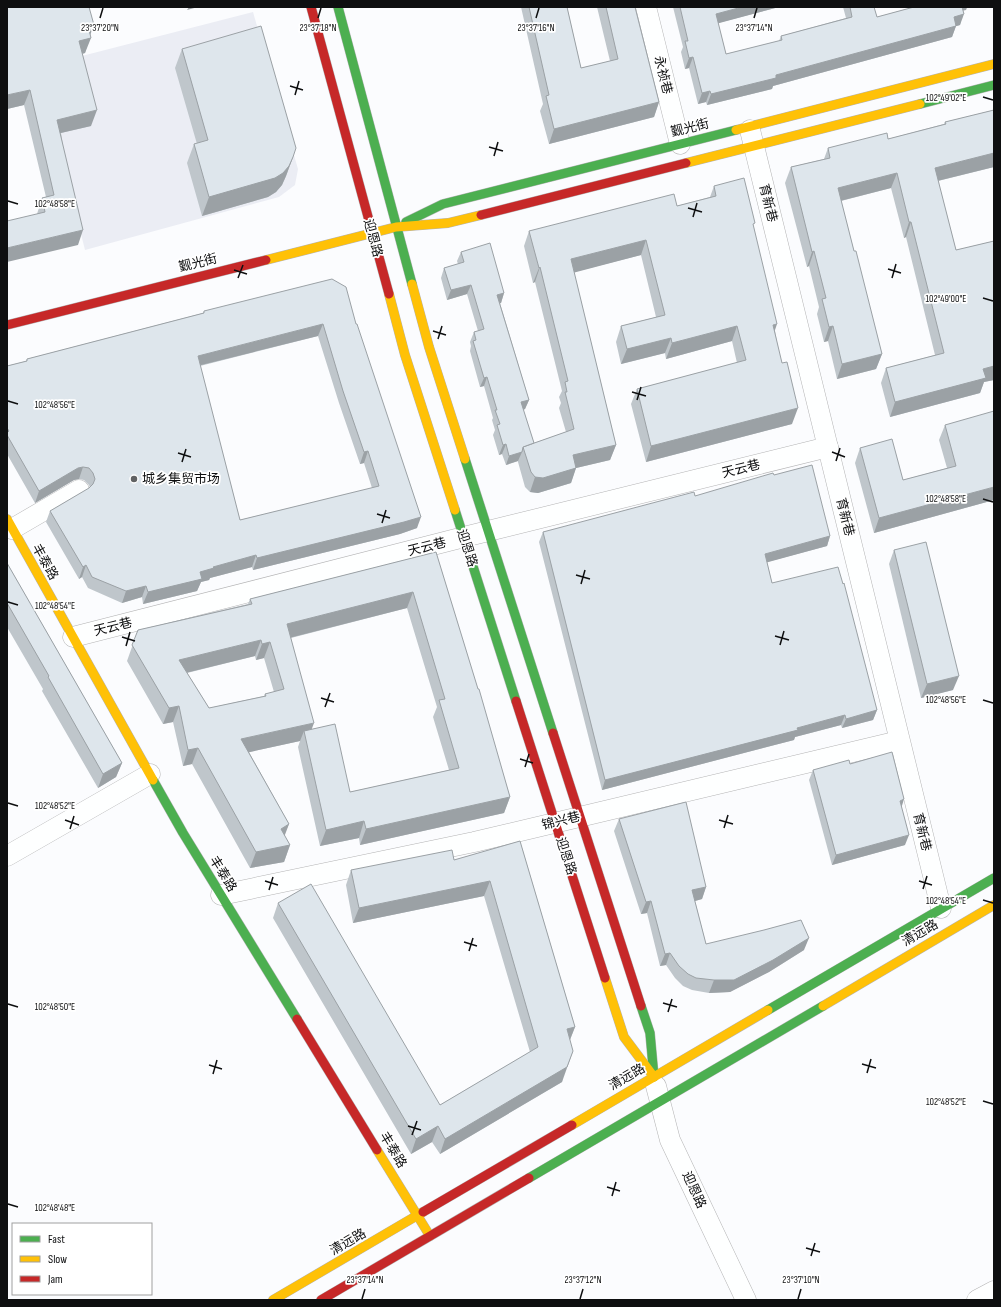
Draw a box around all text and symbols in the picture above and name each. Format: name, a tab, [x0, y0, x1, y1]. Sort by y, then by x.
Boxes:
text: 23°37'20"N	[81, 22, 119, 34]
text: 23°37'18"N	[299, 22, 337, 34]
text: 23°37'16"N	[517, 22, 555, 34]
text: 23°37'14"N	[735, 22, 773, 34]
street label: 永祯巷	[651, 54, 675, 96]
text: 102°49'02"E	[926, 92, 966, 104]
street label: 觐光街	[669, 116, 711, 140]
street label: 育新巷	[756, 182, 780, 224]
text: 102°48'58"E	[35, 198, 75, 210]
street label: 迎恩路	[360, 217, 386, 259]
street label: 觐光街	[177, 251, 219, 275]
text: 102°49'00"E	[926, 293, 967, 305]
text: 102°48'56"E	[35, 399, 75, 411]
street label: 天云巷	[720, 457, 762, 481]
place label: 城乡集贸市场	[142, 471, 220, 487]
marker: 城乡集贸市场	[129, 474, 139, 484]
text: 102°48'58"E	[926, 493, 966, 505]
street label: 育新巷	[833, 496, 857, 538]
street label: 迎恩路	[453, 527, 481, 569]
street label: 天云巷	[406, 535, 448, 559]
street label: 丰泰路	[29, 541, 61, 583]
text: 102°48'54"E	[35, 600, 75, 612]
street label: 天云巷	[92, 615, 134, 639]
text: 102°48'56"E	[926, 694, 966, 706]
text: 102°48'52"E	[35, 800, 75, 812]
street label: 锦兴巷	[540, 809, 582, 833]
street label: 育新巷	[910, 811, 934, 853]
street label: 迎恩路	[552, 835, 580, 877]
street label: 丰泰路	[206, 853, 240, 895]
text: 102°48'54"E	[926, 895, 966, 907]
street label: 清远路	[899, 916, 941, 950]
text: 102°48'50"E	[35, 1001, 75, 1013]
street label: 清远路	[606, 1060, 648, 1094]
text: 102°48'52"E	[926, 1096, 966, 1108]
street label: 丰泰路	[376, 1129, 410, 1171]
street label: 迎恩路	[679, 1169, 709, 1211]
text: 102°48'48"E	[35, 1202, 75, 1214]
legend	[12, 1223, 152, 1295]
street label: 清远路	[327, 1225, 369, 1259]
text: Fast	[48, 1232, 65, 1247]
text: Slow	[48, 1252, 67, 1267]
text: Jam	[47, 1272, 63, 1287]
text: 23°37'14"N	[346, 1274, 384, 1286]
text: 23°37'12"N	[564, 1274, 602, 1286]
text: 23°37'10"N	[782, 1274, 820, 1286]

